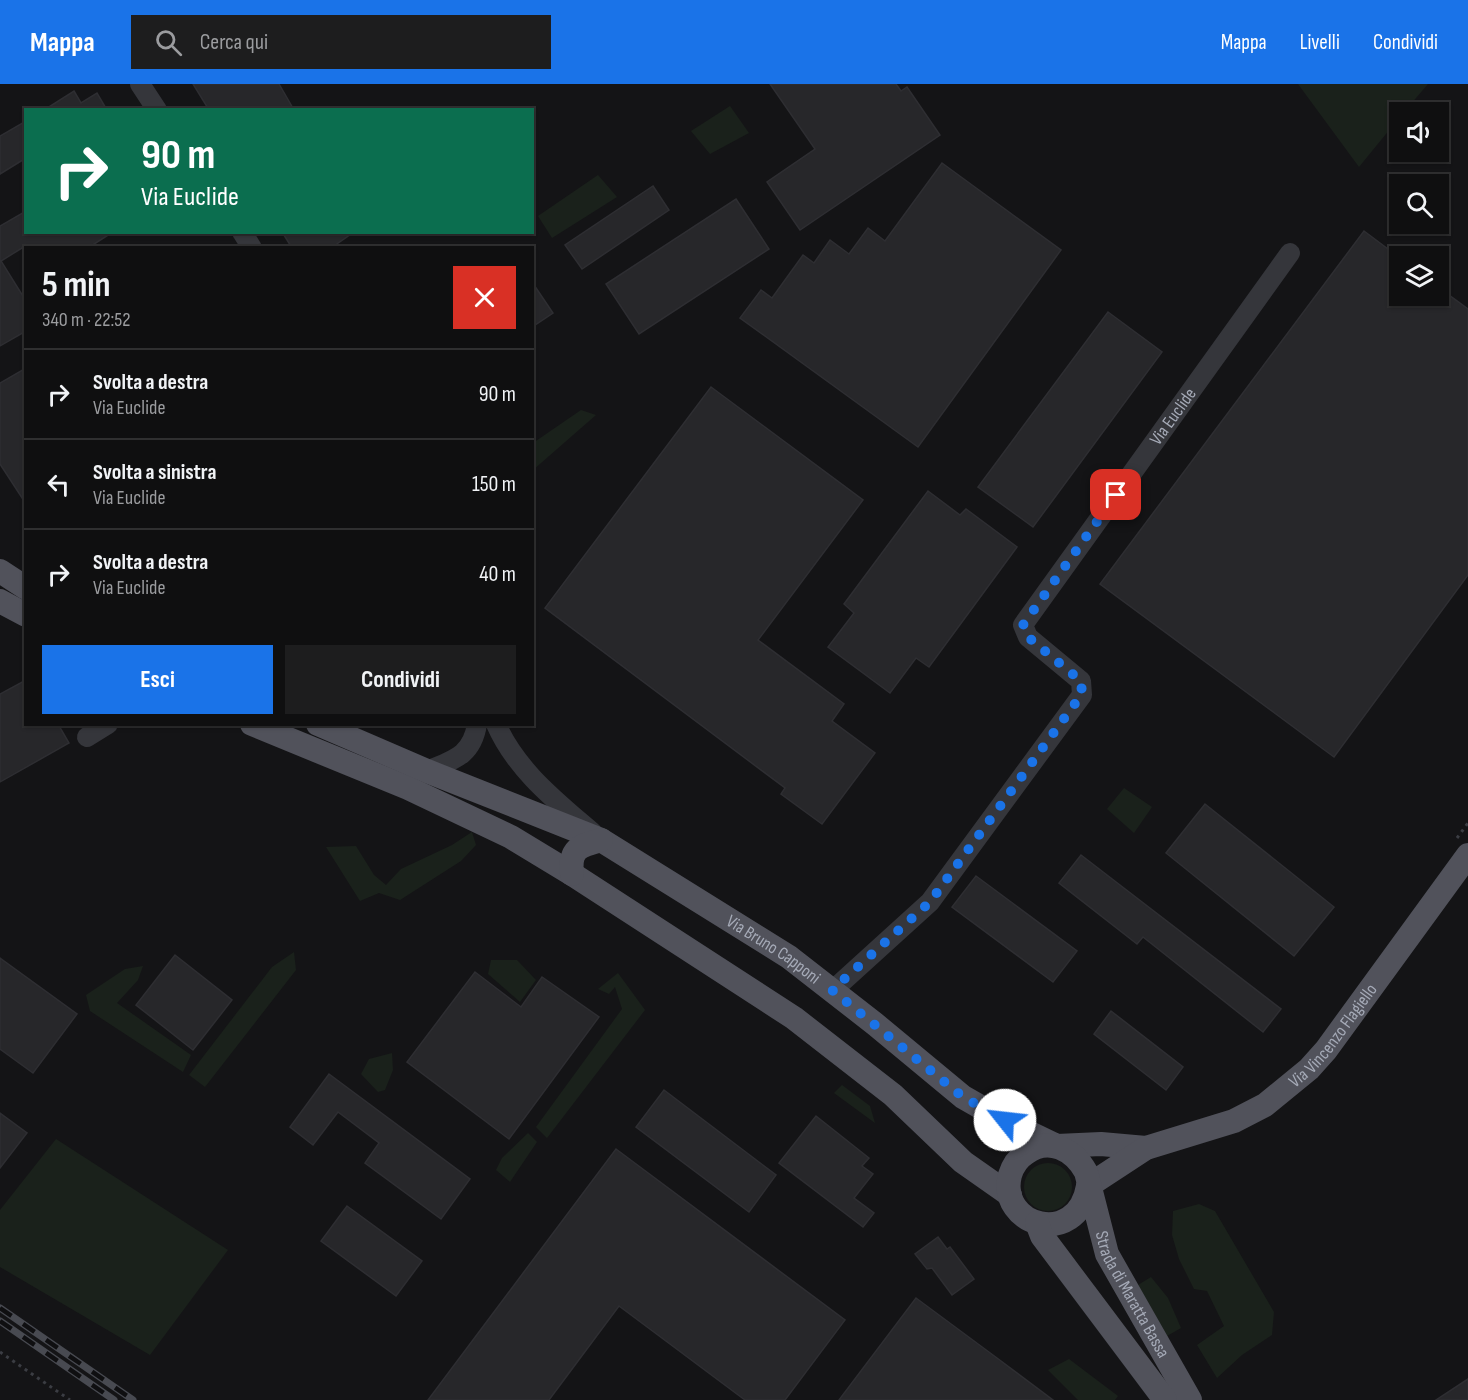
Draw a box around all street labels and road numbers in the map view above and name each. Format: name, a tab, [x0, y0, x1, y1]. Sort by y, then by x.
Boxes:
street label: Via Euclide	[1145, 384, 1200, 449]
street label: Via Bruno Capponi	[723, 910, 825, 988]
street label: Via Vincenzo Flagiello	[1284, 980, 1381, 1092]
street label: Strada di Maratta Bassa	[1091, 1229, 1174, 1361]

